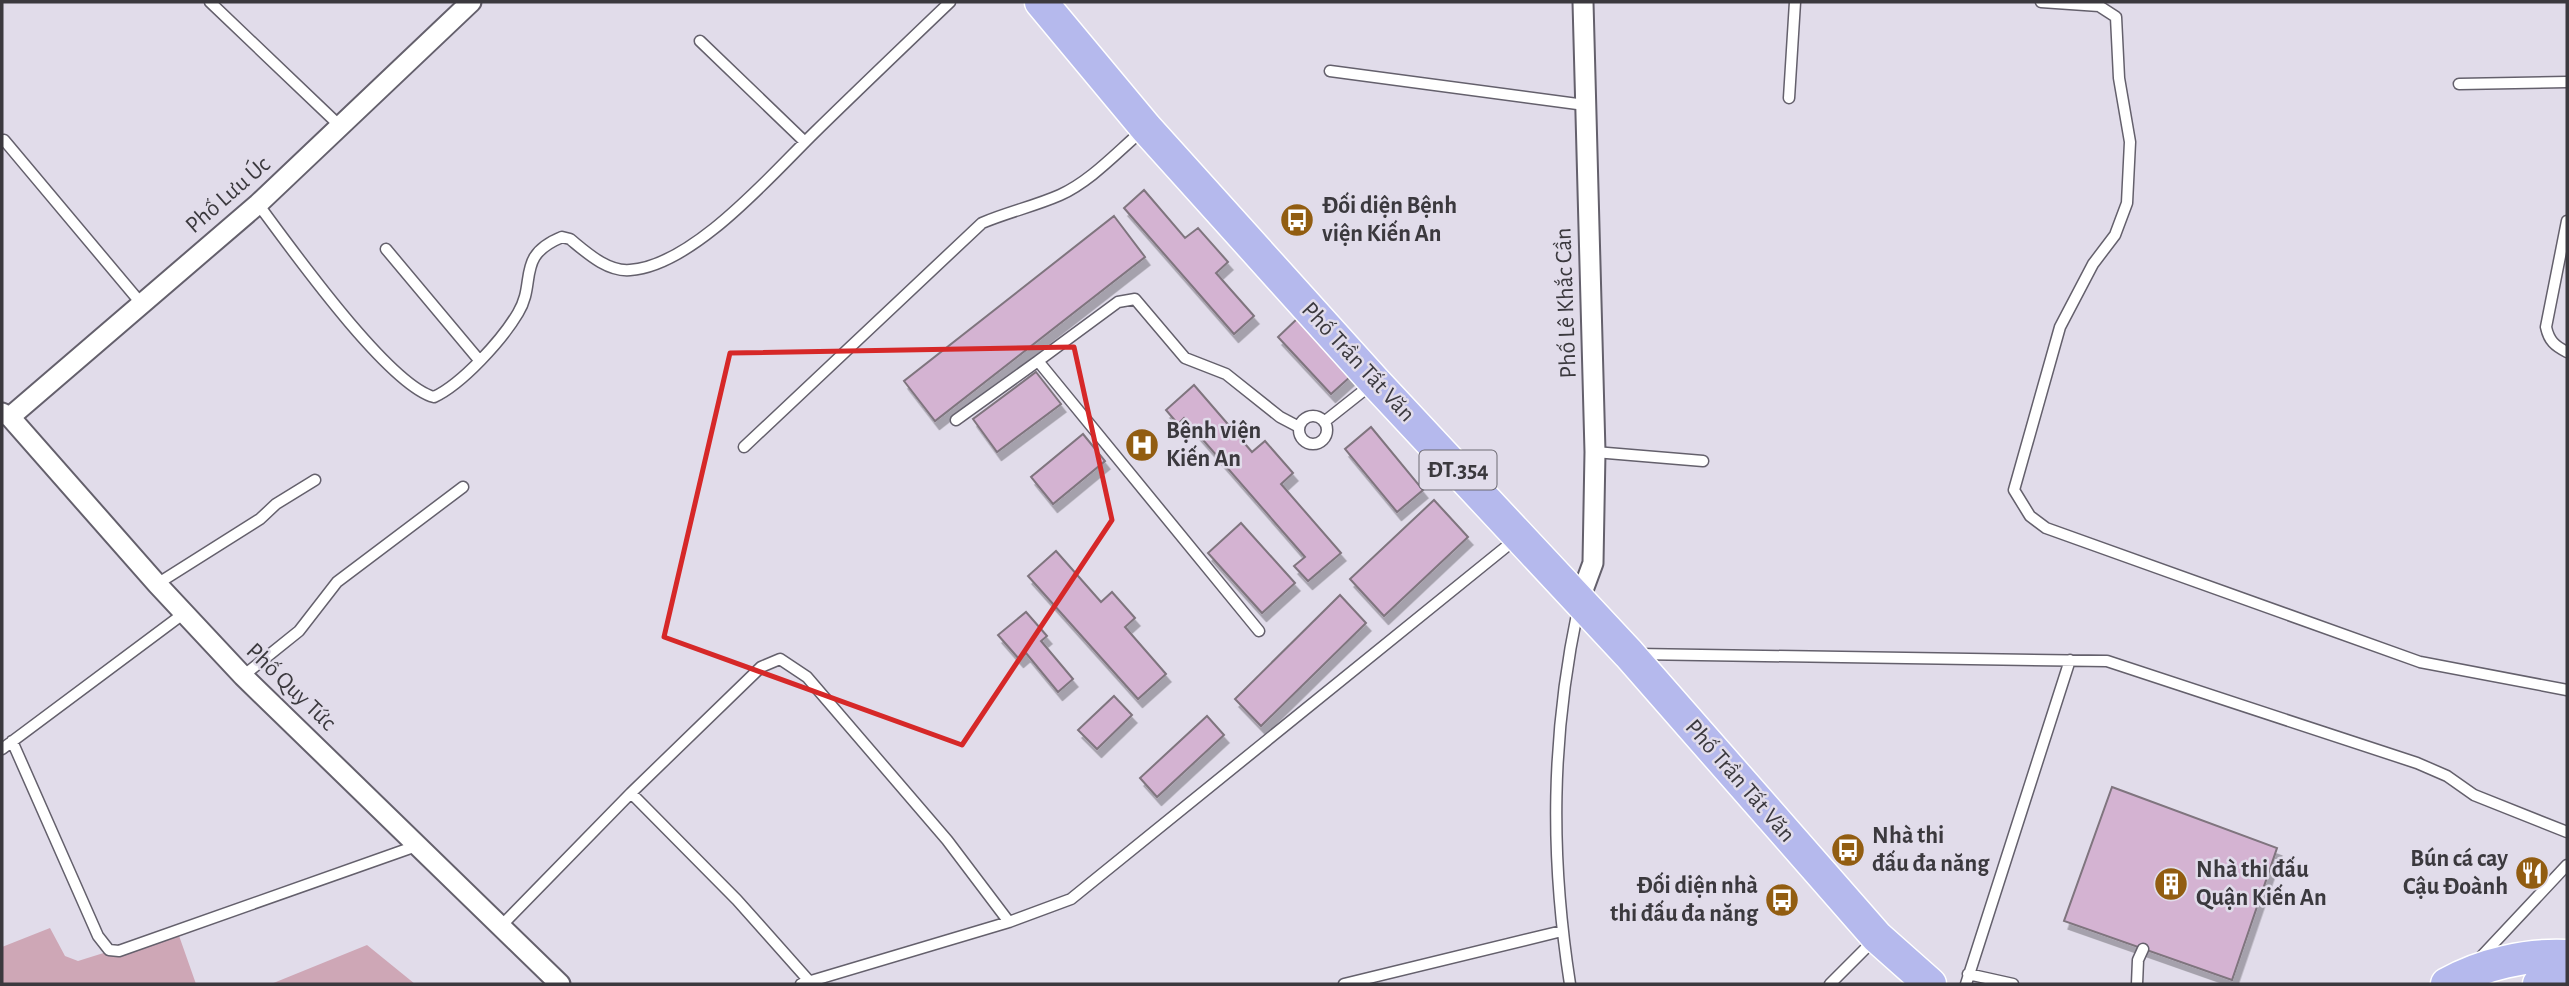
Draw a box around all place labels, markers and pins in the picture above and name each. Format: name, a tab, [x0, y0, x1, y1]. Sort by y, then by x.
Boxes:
place label: Đối diện Bệnh viện Kiến An	[1322, 192, 1457, 246]
bus stop icon: Đối diện Bệnh viện Kiến An	[1278, 201, 1316, 239]
place label: Bệnh viện Kiến An	[1166, 419, 1261, 471]
hospital icon: Bệnh viện Kiến An	[1123, 426, 1161, 464]
place label: Nhà thi đấu đa năng	[1872, 824, 1990, 876]
bus stop icon: Nhà thi đấu đa năng	[1829, 831, 1867, 869]
place label: Bún cá cay Cậu Đoành	[2403, 847, 2508, 899]
restaurant icon: Bún cá cay Cậu Đoành	[2513, 854, 2551, 892]
place label: Nhà thi đấu Quận Kiến An	[2196, 856, 2327, 910]
building icon: Nhà thi đấu Quận Kiến An	[2152, 865, 2190, 903]
place label: Đối diện nhà thi đấu đa năng	[1610, 872, 1759, 926]
bus stop icon: Đối diện nhà thi đấu đa năng	[1763, 881, 1801, 919]

